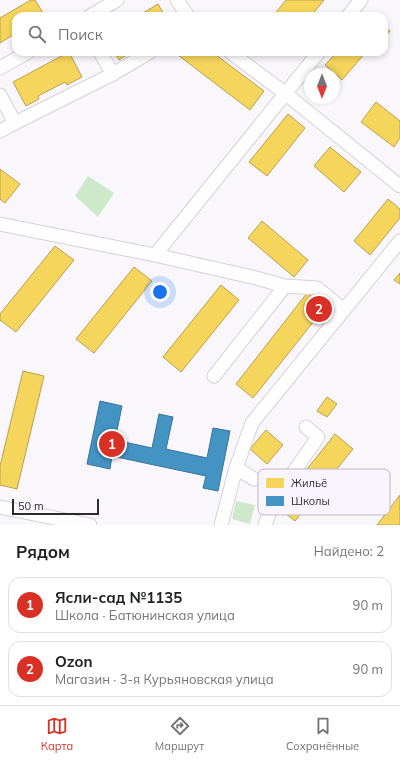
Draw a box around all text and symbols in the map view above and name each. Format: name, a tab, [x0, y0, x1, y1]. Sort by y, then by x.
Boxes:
search box	[12, 12, 388, 56]
icon: search	[26, 23, 48, 45]
text: Поиск	[58, 25, 103, 44]
north arrow	[304, 68, 340, 104]
your location	[150, 282, 170, 302]
pin: 2	[306, 294, 332, 324]
pin: 1	[99, 429, 125, 459]
legend	[258, 469, 390, 515]
text: Жильё	[291, 476, 327, 490]
text: Школы	[291, 494, 330, 508]
scale bar	[12, 497, 99, 516]
text: 50 m	[18, 499, 44, 513]
text: Рядом	[16, 541, 70, 562]
text: Найдено: 2	[314, 543, 384, 559]
text: Ясли-сад №1135	[55, 588, 182, 607]
text: 1	[26, 597, 34, 613]
text: 90 m	[353, 597, 383, 613]
text: Школа · Батюнинская улица	[55, 607, 235, 623]
text: Ozon	[55, 652, 92, 671]
text: 2	[26, 661, 34, 677]
text: 90 m	[353, 661, 383, 677]
text: Магазин · 3-я Курьяновская улица	[55, 671, 274, 687]
tab: Карта	[41, 715, 73, 753]
tab: Маршрут	[155, 715, 204, 753]
tab: Сохранённые	[286, 715, 359, 753]

